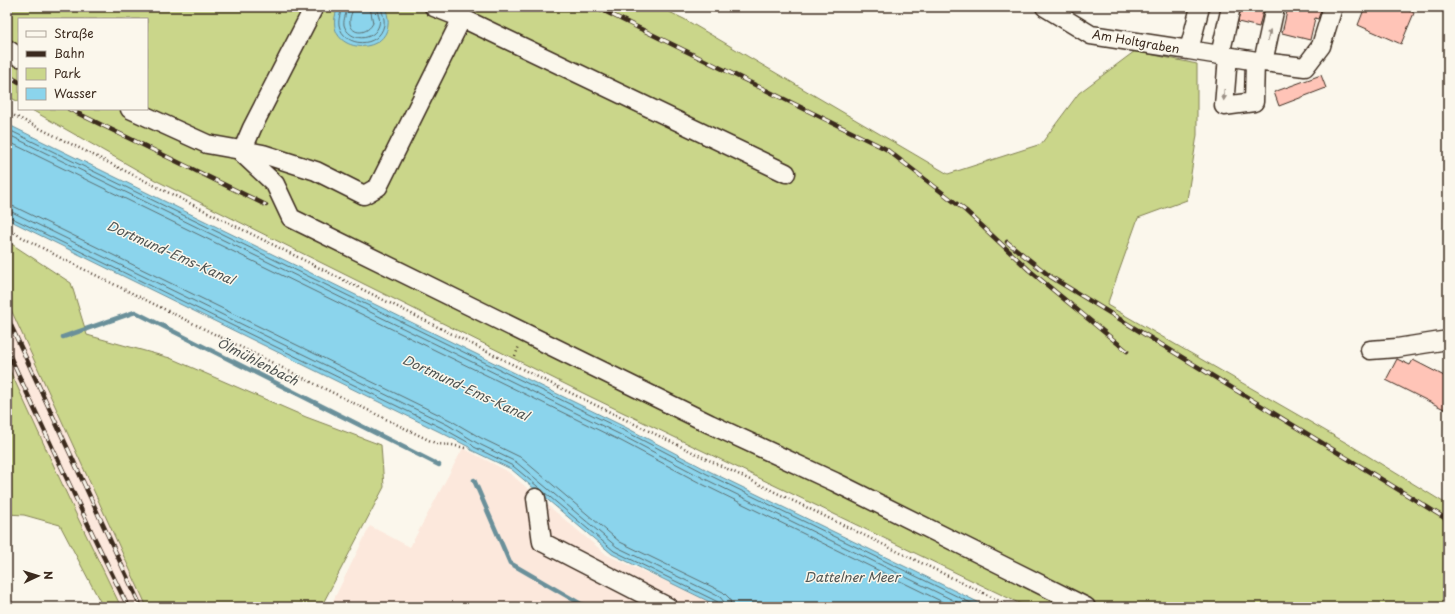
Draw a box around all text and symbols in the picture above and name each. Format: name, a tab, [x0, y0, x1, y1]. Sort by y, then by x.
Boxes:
legend	[18, 18, 148, 110]
text: Straße	[54, 24, 94, 42]
street label: Am Holtgraben	[1091, 24, 1181, 58]
one-way arrow	[1266, 28, 1272, 41]
text: Bahn	[54, 44, 85, 62]
text: Park	[54, 64, 81, 82]
text: Wasser	[54, 84, 97, 102]
one-way arrow	[1221, 89, 1228, 101]
water label: Dortmund-Ems-Kanal	[104, 215, 240, 290]
water label: Ölmühlenbach	[214, 332, 302, 390]
water label: Dortmund-Ems-Kanal	[400, 349, 534, 426]
north arrow	[18, 556, 58, 596]
water label: Dattelner Meer	[804, 567, 902, 586]
text: N	[40, 570, 57, 580]

